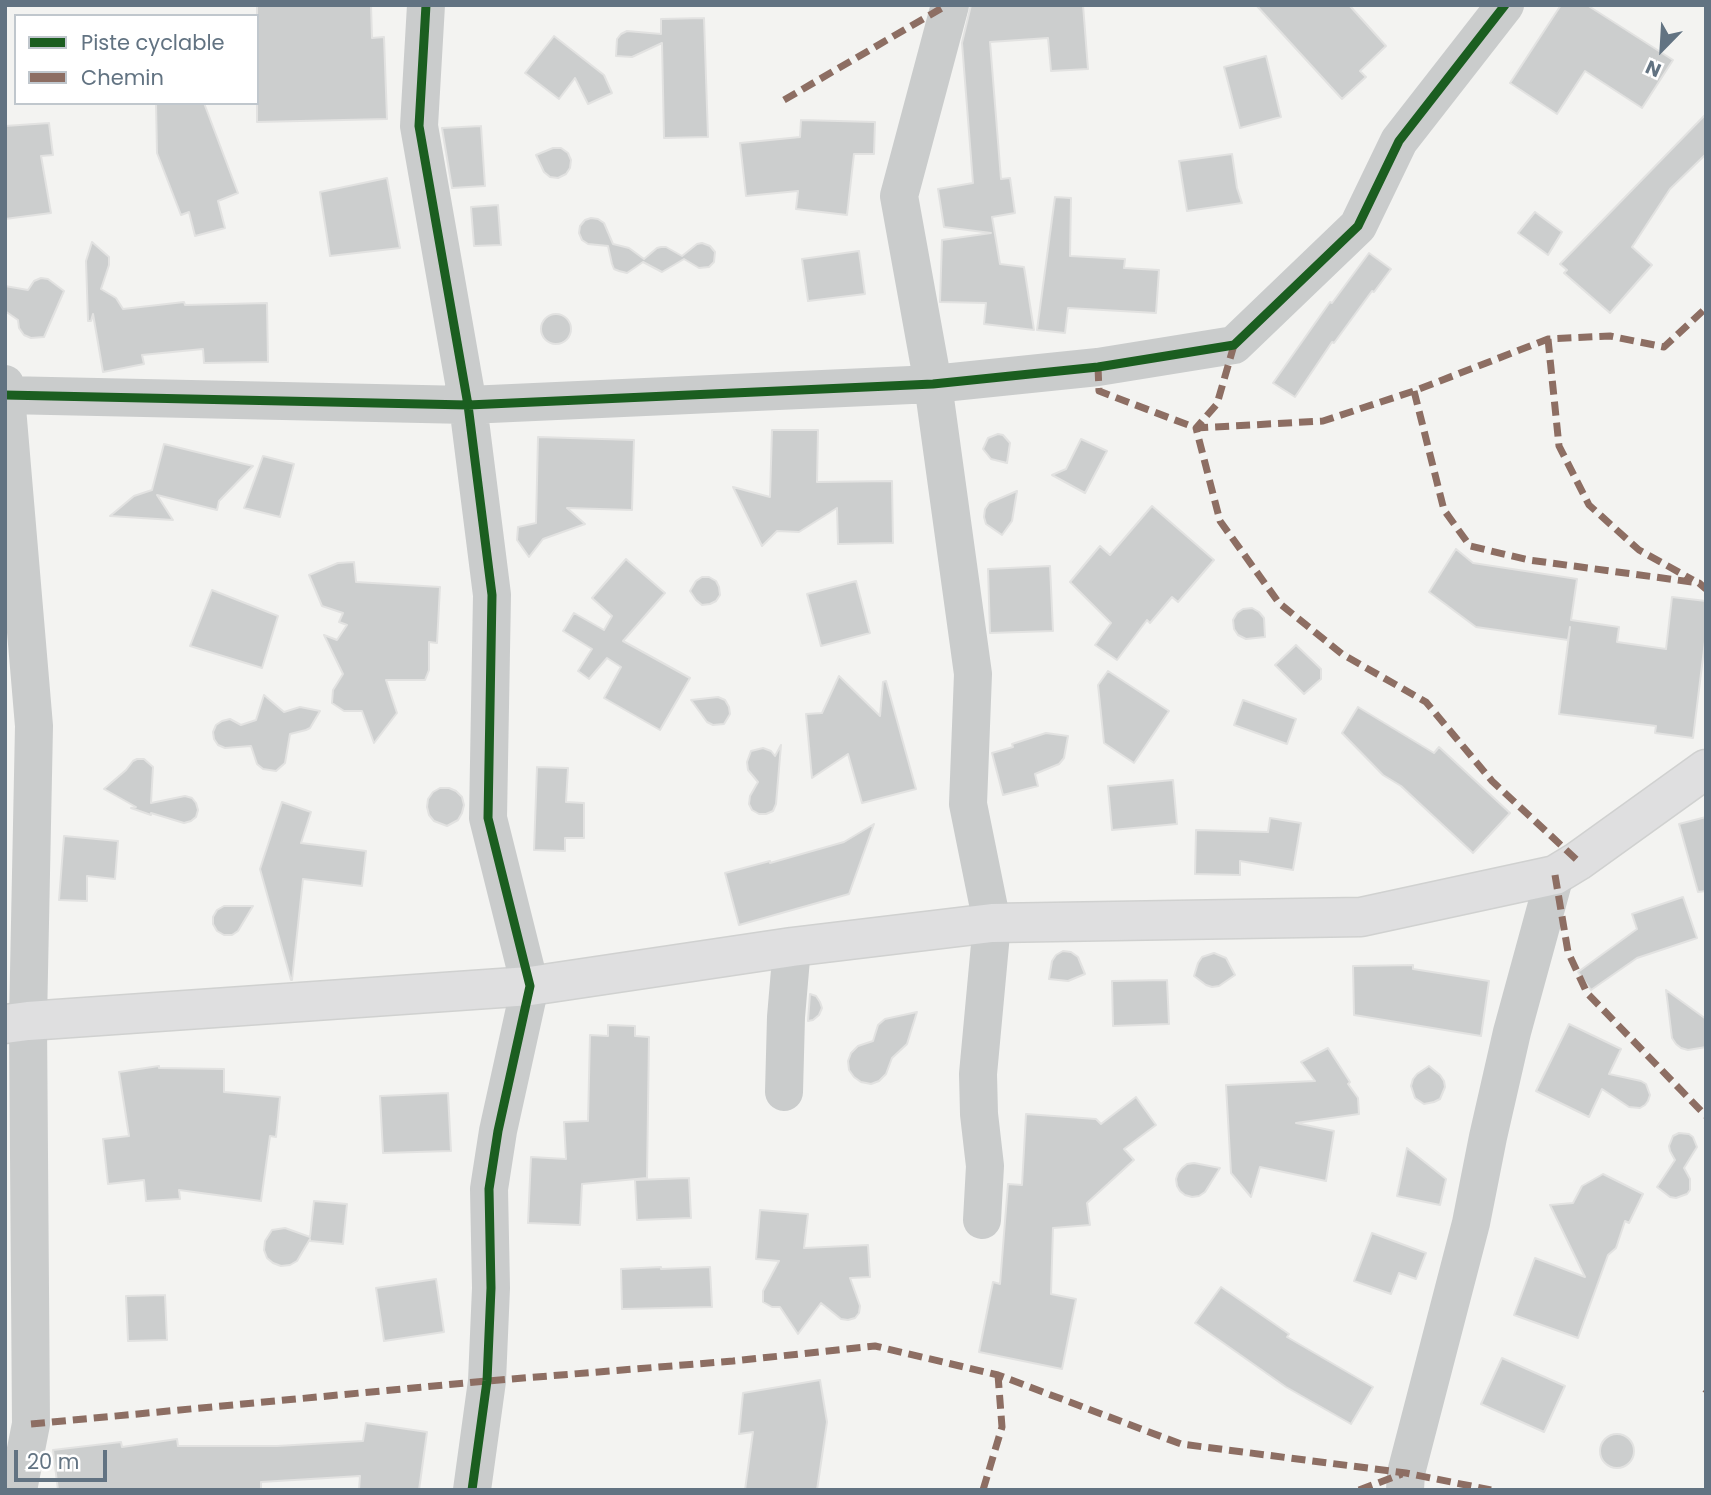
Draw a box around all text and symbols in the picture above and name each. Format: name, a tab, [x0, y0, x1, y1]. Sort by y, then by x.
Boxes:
legend	[14, 14, 259, 105]
north arrow	[1627, 14, 1697, 84]
text: Piste cyclable	[81, 28, 225, 57]
text: N	[1641, 53, 1665, 84]
text: Chemin	[81, 63, 164, 92]
scale bar	[18, 1436, 110, 1480]
text: 20 m	[27, 1447, 80, 1476]

